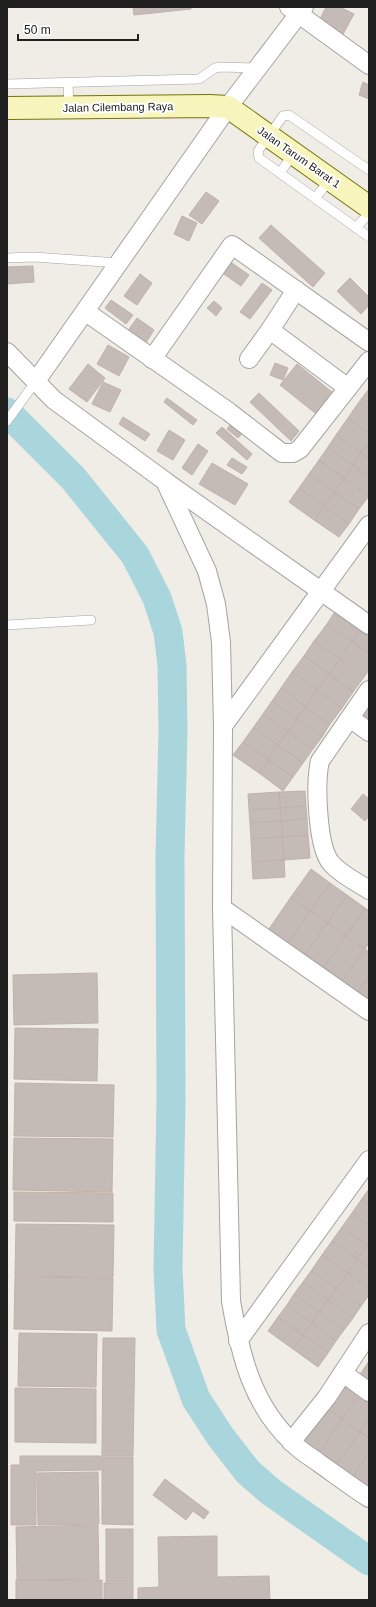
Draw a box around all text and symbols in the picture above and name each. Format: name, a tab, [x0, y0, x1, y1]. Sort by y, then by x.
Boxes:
scale bar	[18, 16, 138, 42]
text: 50 m	[24, 23, 51, 37]
street label: Jalan Cilembang Raya	[63, 100, 174, 114]
street label: Jalan Tarum Barat 1	[255, 124, 343, 190]

